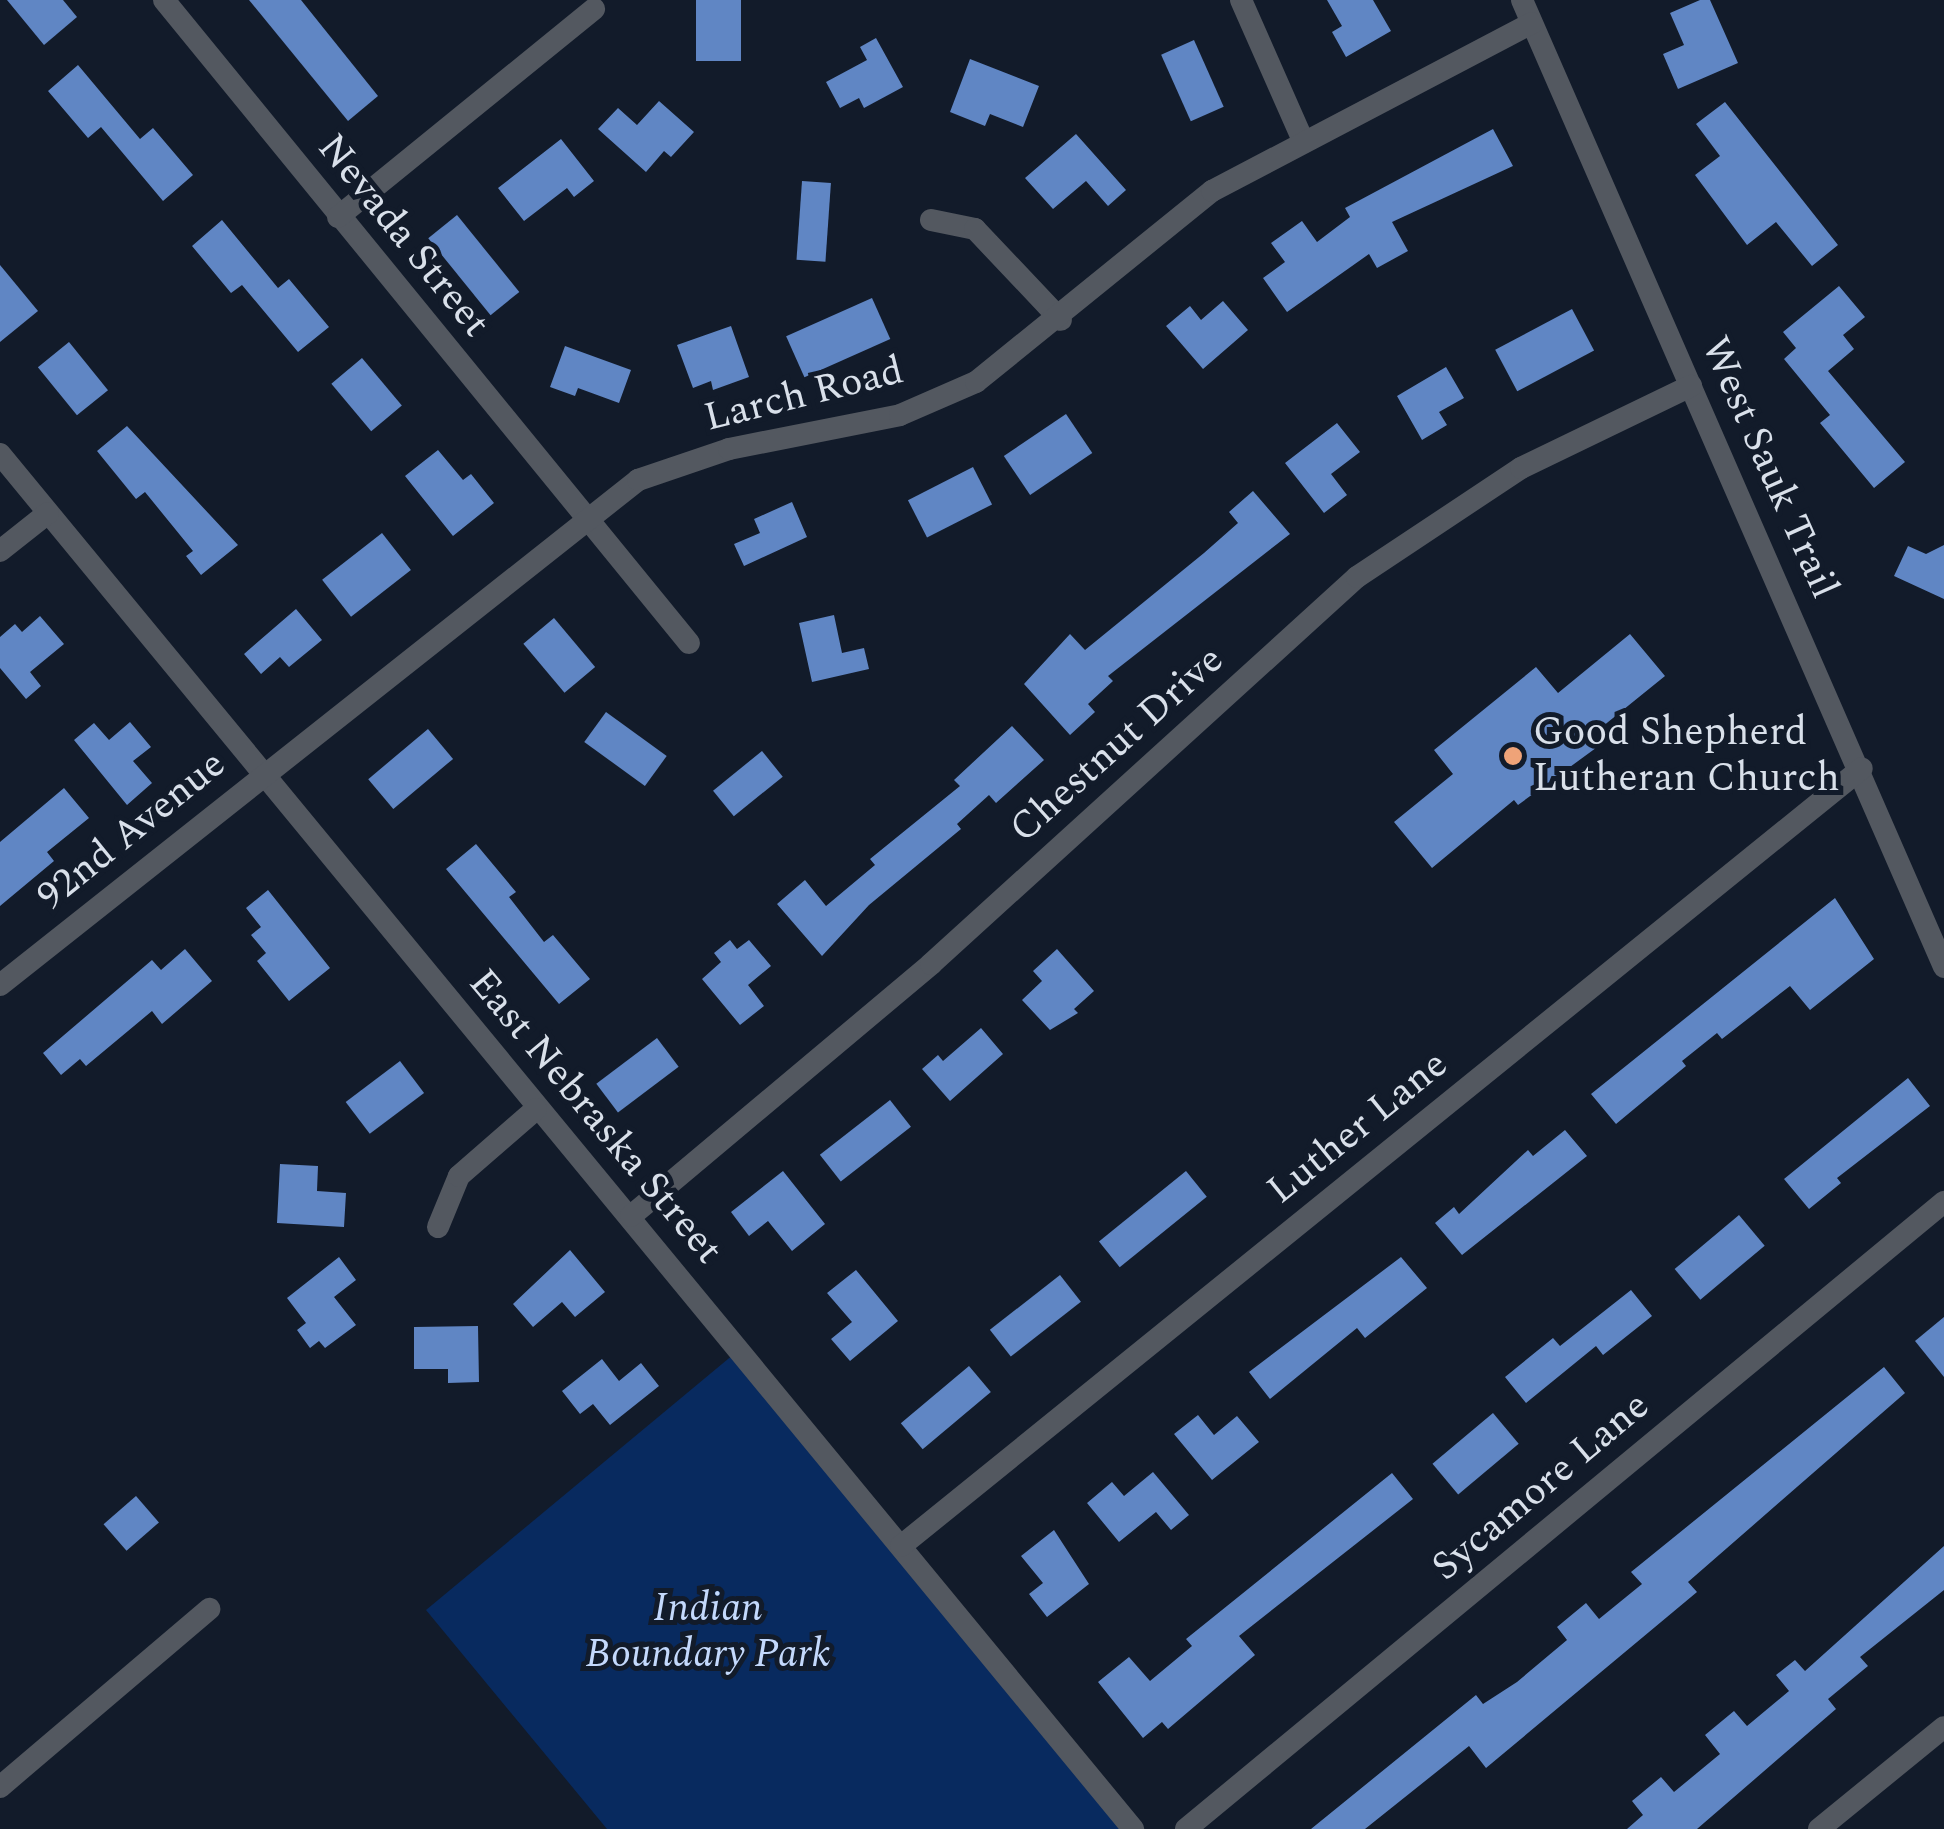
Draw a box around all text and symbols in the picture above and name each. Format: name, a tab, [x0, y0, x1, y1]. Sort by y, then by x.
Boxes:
street label: Nevada Street	[307, 125, 499, 347]
street label: West Sauk Trail	[1690, 330, 1848, 606]
street label: Larch Road	[700, 347, 908, 443]
street label: Chestnut Drive	[1000, 637, 1234, 853]
place label: Good Shepherd Lutheran Church	[1533, 709, 1840, 803]
street label: 92nd Avenue	[28, 741, 236, 921]
marker: Good Shepherd Lutheran Church	[1502, 745, 1524, 767]
street label: East Nebraska Street	[458, 960, 732, 1274]
street label: Luther Lane	[1258, 1041, 1458, 1215]
street label: Sycamore Lane	[1423, 1382, 1659, 1592]
park label: Indian Boundary Park	[586, 1585, 830, 1679]

